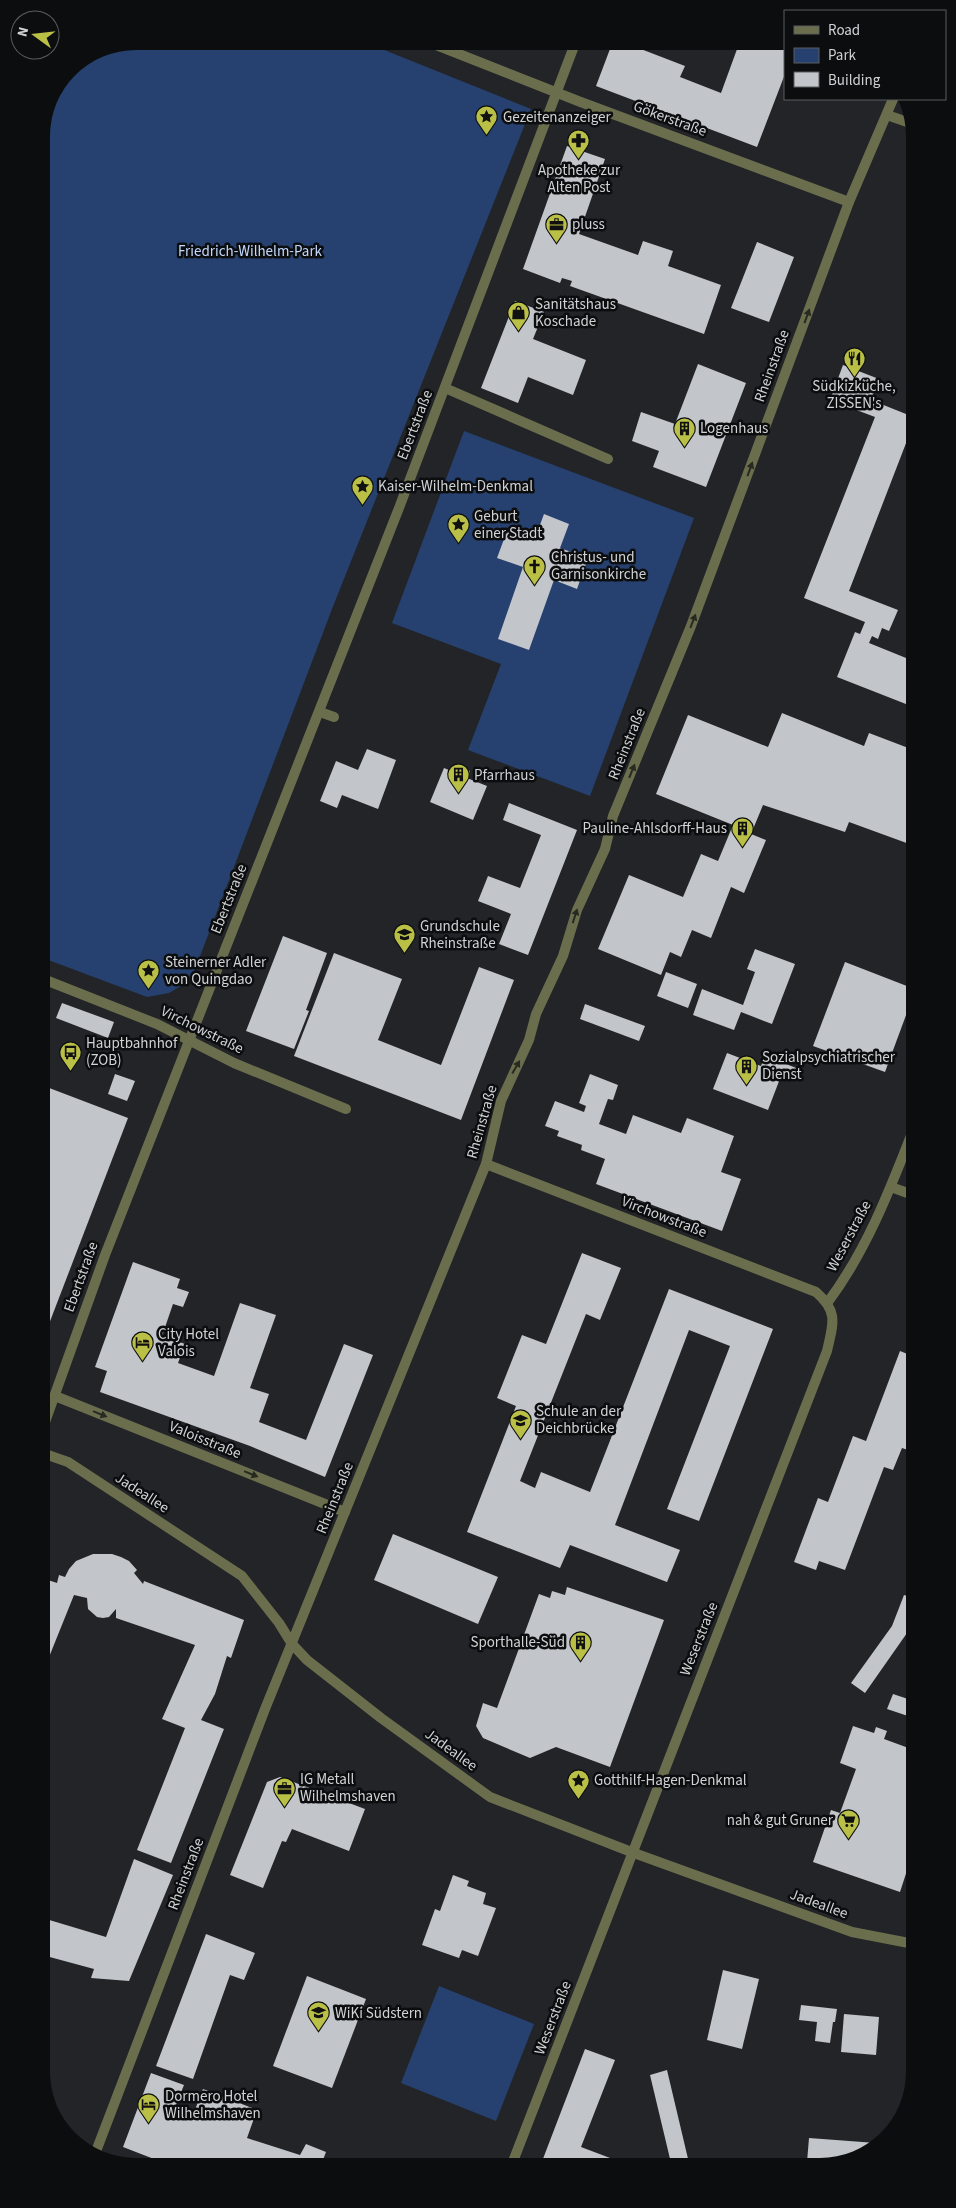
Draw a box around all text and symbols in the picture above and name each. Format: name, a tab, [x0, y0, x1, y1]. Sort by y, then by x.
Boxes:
north arrow	[10, 10, 60, 60]
legend	[784, 10, 946, 100]
text: Road	[828, 20, 860, 41]
text: N	[13, 25, 34, 39]
text: Park	[828, 45, 857, 66]
text: Building	[828, 70, 881, 91]
street label: Gökerstraße	[630, 96, 710, 142]
place icon: Gezeitenanzeiger	[475, 105, 499, 136]
place label: Gezeitenanzeiger	[503, 107, 611, 128]
pharmacy icon: Apotheke zur Alten Post	[567, 129, 591, 160]
place label: Apotheke zur Alten Post	[538, 160, 621, 198]
office icon: pluss	[544, 212, 568, 243]
place label: pluss	[572, 214, 605, 235]
park label: Friedrich-Wilhelm-Park	[178, 241, 323, 262]
place label: Sanitätshaus Koschade	[535, 294, 616, 332]
shop icon: Sanitätshaus Koschade	[507, 301, 531, 332]
one-way arrow	[804, 309, 811, 324]
street label: Rheinstraße	[749, 327, 795, 405]
restaurant icon: Südkizküche, ZISSEN's	[842, 346, 866, 377]
place label: Südkizküche, ZISSEN's	[812, 376, 896, 414]
street label: Ebertstraße	[392, 387, 438, 463]
building icon: Logenhaus	[672, 416, 696, 447]
place label: Logenhaus	[700, 418, 768, 439]
one-way arrow	[747, 461, 754, 476]
place icon: Kaiser-Wilhelm-Denkmal	[350, 474, 374, 505]
place label: Kaiser-Wilhelm-Denkmal	[378, 476, 533, 497]
place label: Geburt einer Stadt	[474, 506, 542, 544]
place icon: Geburt einer Stadt	[446, 513, 470, 544]
place label: Christus- und Garnisonkirche	[551, 547, 646, 585]
church icon: Christus- und Garnisonkirche	[523, 554, 547, 585]
one-way arrow	[689, 613, 697, 628]
street label: Rheinstraße	[603, 705, 651, 783]
building icon: Pfarrhaus	[446, 763, 470, 794]
one-way arrow	[628, 764, 636, 778]
place label: Pfarrhaus	[474, 765, 535, 786]
building icon: Pauline-Ahlsdorff-Haus	[731, 816, 755, 847]
place label: Pauline-Ahlsdorff-Haus	[582, 818, 727, 839]
street label: Ebertstraße	[206, 861, 252, 937]
one-way arrow	[572, 909, 579, 924]
place label: Grundschule Rheinstraße	[420, 916, 500, 954]
school or university icon: Grundschule Rheinstraße	[392, 923, 416, 954]
place label: Steinerner Adler von Quingdao	[165, 952, 267, 990]
place icon: Steinerner Adler von Quingdao	[137, 959, 161, 990]
street label: Virchowstraße	[157, 1001, 247, 1059]
place label: Hauptbahnhof (ZOB)	[86, 1033, 178, 1071]
bus stop icon: Hauptbahnhof (ZOB)	[58, 1040, 82, 1071]
place label: Sozialpsychiatrischer Dienst	[762, 1047, 896, 1085]
building icon: Sozialpsychiatrischer Dienst	[734, 1054, 758, 1085]
one-way arrow	[512, 1061, 521, 1074]
street label: Rheinstraße	[461, 1083, 503, 1161]
street label: Virchowstraße	[618, 1191, 710, 1243]
street label: Weserstraße	[822, 1197, 876, 1275]
street label: Ebertstraße	[59, 1239, 103, 1315]
place label: City Hotel Valois	[158, 1324, 219, 1362]
hotel icon: City Hotel Valois	[130, 1331, 154, 1362]
place label: Schule an der Deichbrücke	[536, 1401, 622, 1439]
school or university icon: Schule an der Deichbrücke	[508, 1408, 532, 1439]
one-way arrow	[93, 1410, 108, 1418]
street label: Valoisstraße	[166, 1416, 244, 1464]
street label: Rheinstraße	[311, 1459, 359, 1537]
street label: Jadeallee	[111, 1468, 173, 1518]
one-way arrow	[244, 1470, 259, 1478]
street label: Weserstraße	[675, 1599, 723, 1679]
building icon: Sporthalle-Süd	[569, 1630, 593, 1661]
place label: Sporthalle-Süd	[470, 1632, 565, 1653]
street label: Jadeallee	[420, 1724, 482, 1776]
place icon: Gotthilf-Hagen-Denkmal	[566, 1768, 590, 1799]
place label: IG Metall Wilhelmshaven	[300, 1769, 396, 1807]
place label: Gotthilf-Hagen-Denkmal	[594, 1770, 747, 1791]
office icon: IG Metall Wilhelmshaven	[272, 1776, 296, 1807]
supermarket icon: nah & gut Gruner	[837, 1808, 861, 1839]
place label: nah & gut Gruner	[727, 1810, 834, 1831]
street label: Rheinstraße	[163, 1835, 209, 1913]
street label: Jadeallee	[787, 1884, 851, 1924]
street label: Weserstraße	[529, 1978, 577, 2058]
school or university icon: WiKi Südstern	[307, 2001, 331, 2032]
place label: WiKi Südstern	[335, 2003, 422, 2024]
place label: Dormero Hotel Wilhelmshaven	[165, 2086, 261, 2124]
hotel icon: Dormero Hotel Wilhelmshaven	[137, 2093, 161, 2124]

